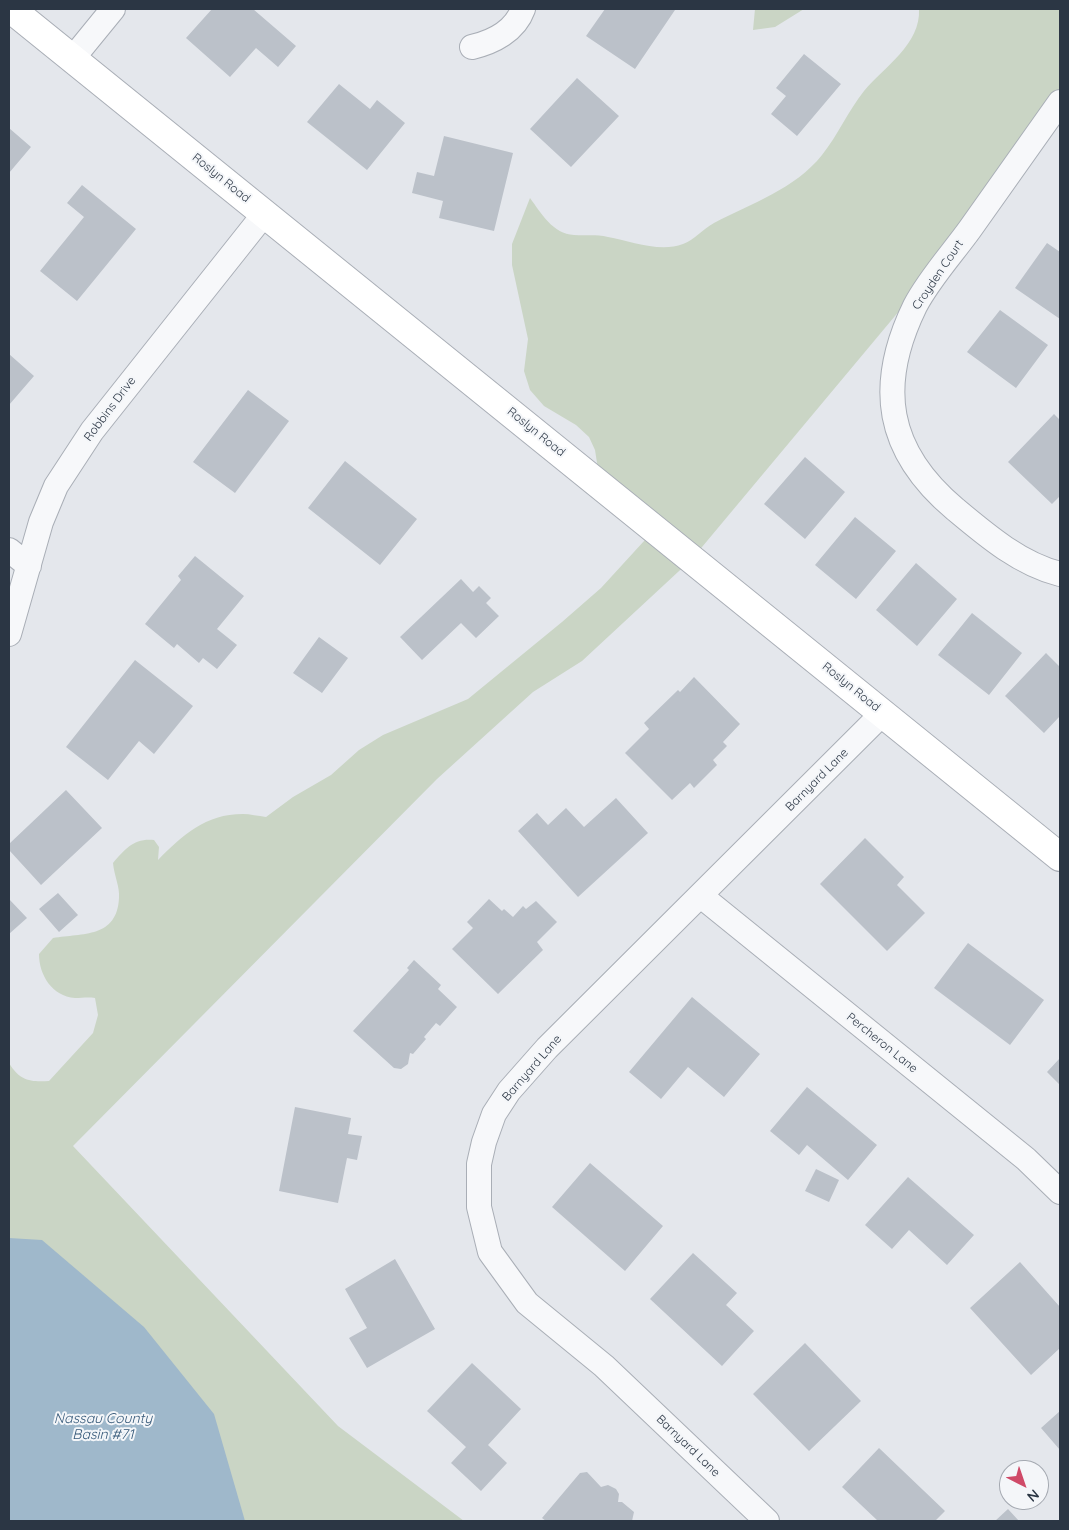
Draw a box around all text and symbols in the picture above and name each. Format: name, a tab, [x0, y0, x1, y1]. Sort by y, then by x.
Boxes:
street label: Roslyn Road	[189, 150, 253, 206]
street label: Croyden Court	[909, 237, 967, 313]
street label: Robbins Drive	[81, 374, 139, 444]
street label: Roslyn Road	[504, 404, 568, 460]
street label: Roslyn Road	[819, 659, 883, 715]
street label: Barnyard Lane	[783, 746, 851, 814]
street label: Percheron Lane	[844, 1010, 920, 1076]
street label: Barnyard Lane	[499, 1032, 565, 1104]
water label: Nassau County Basin #71	[54, 1411, 152, 1444]
street label: Barnyard Lane	[653, 1412, 723, 1480]
north arrow	[999, 1460, 1049, 1510]
text: N	[1023, 1485, 1043, 1506]

